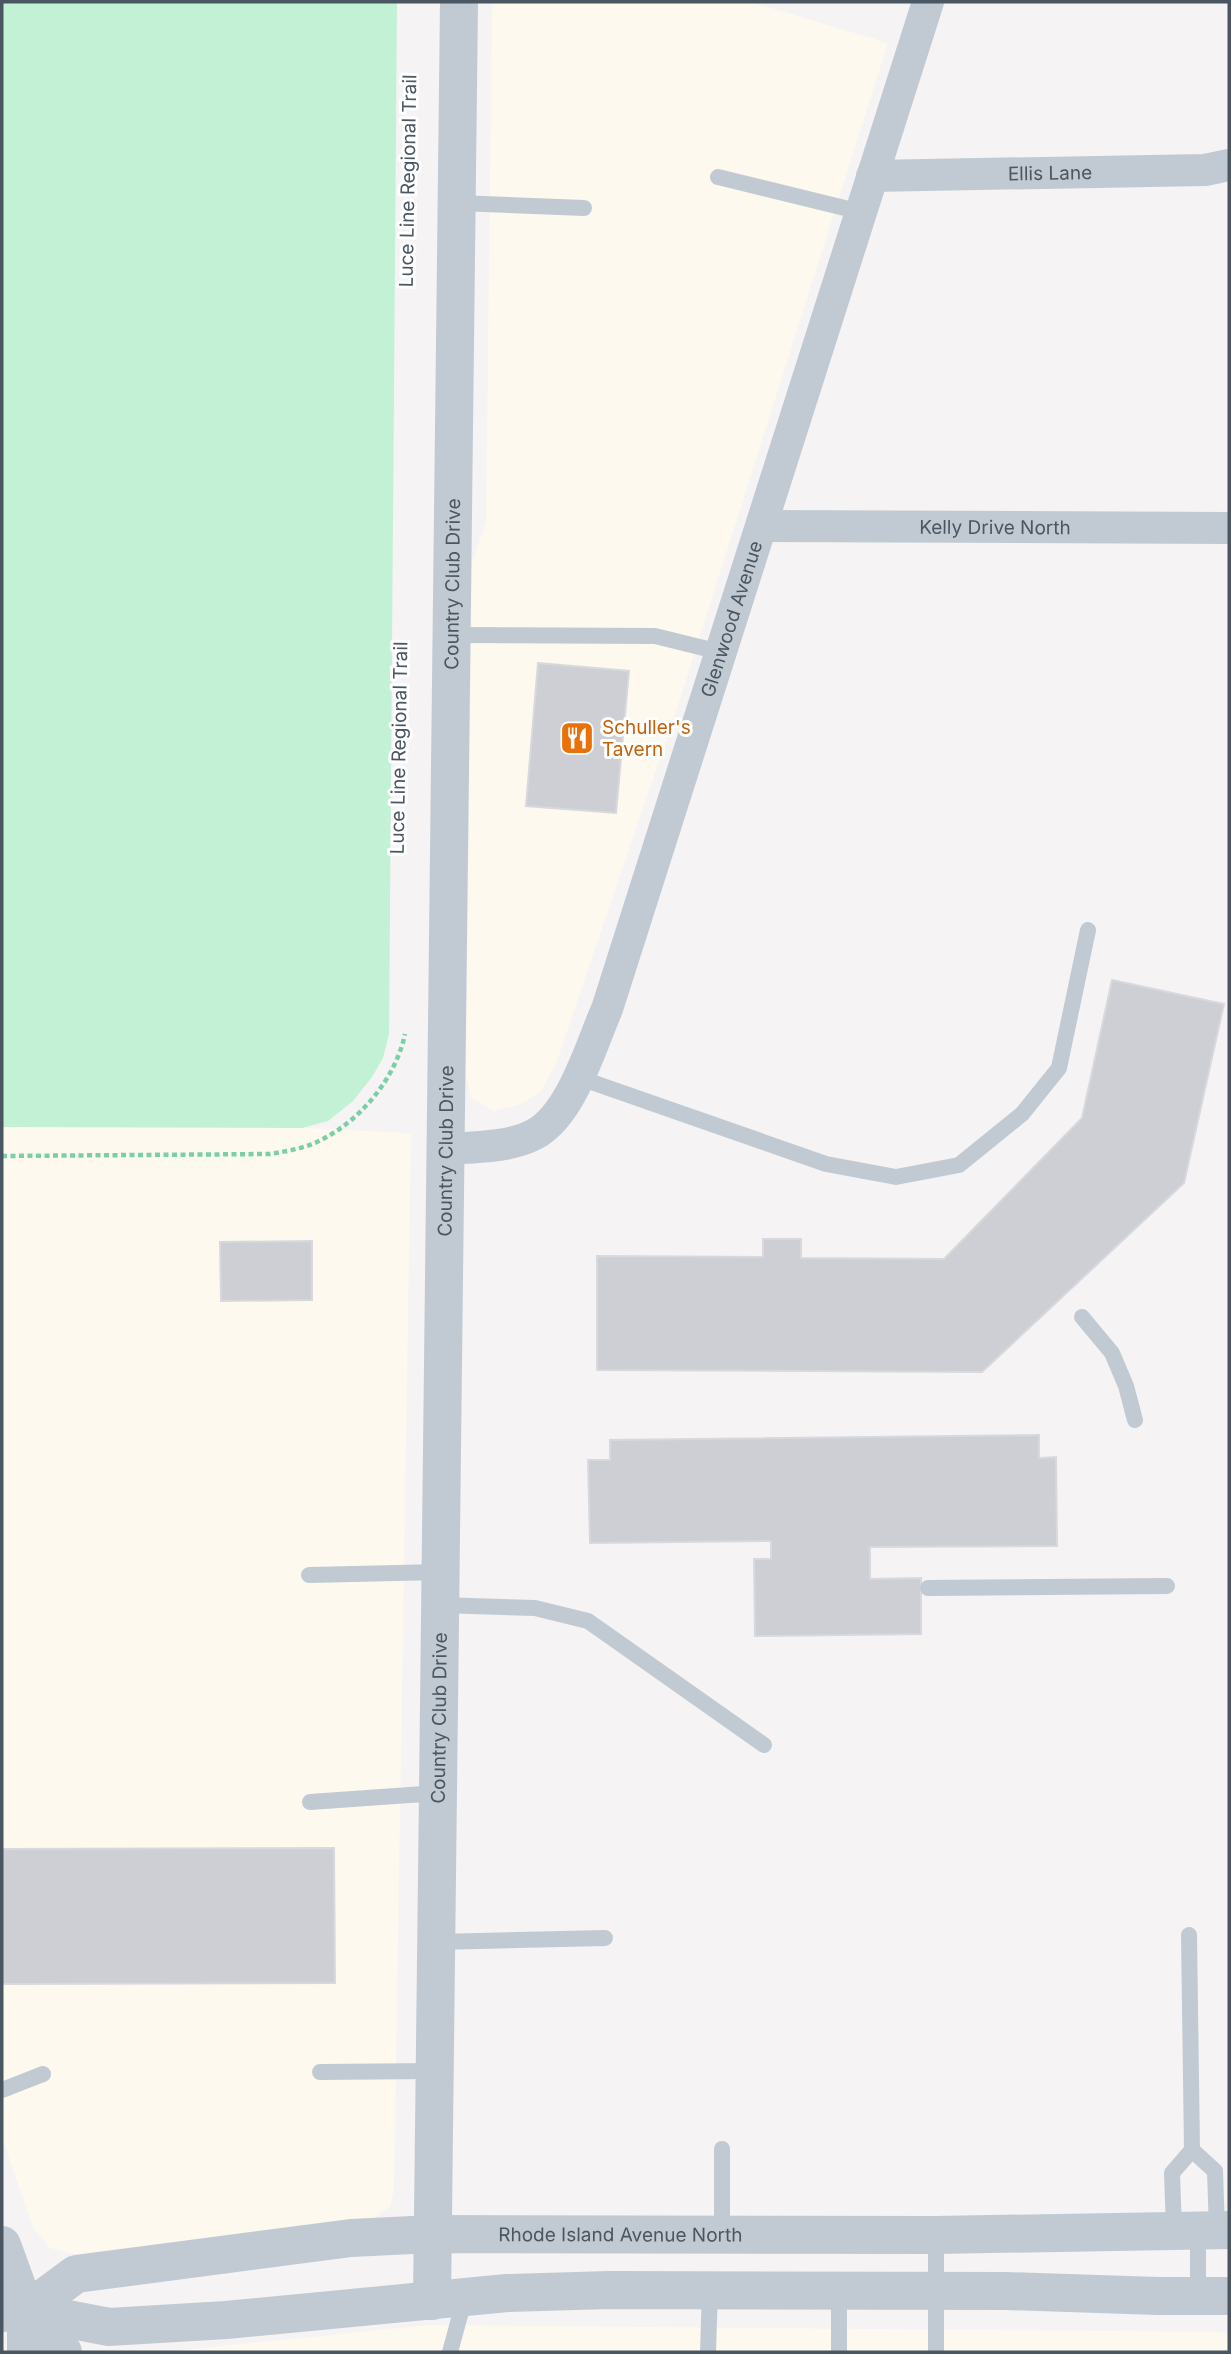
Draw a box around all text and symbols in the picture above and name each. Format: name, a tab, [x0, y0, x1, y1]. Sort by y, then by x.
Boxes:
street label: Luce Line Regional Trail	[395, 74, 421, 288]
street label: Ellis Lane	[1008, 161, 1092, 185]
street label: Country Club Drive	[440, 498, 465, 670]
street label: Kelly Drive North	[919, 515, 1071, 539]
street label: Glenwood Avenue	[696, 538, 767, 700]
street label: Luce Line Regional Trail	[386, 641, 412, 855]
place label: Schuller's Tavern	[602, 716, 691, 761]
restaurant icon: Schuller's Tavern	[558, 719, 596, 757]
street label: Country Club Drive	[433, 1065, 458, 1237]
street label: Country Club Drive	[426, 1632, 451, 1804]
street label: Rhode Island Avenue North	[498, 2223, 743, 2246]

